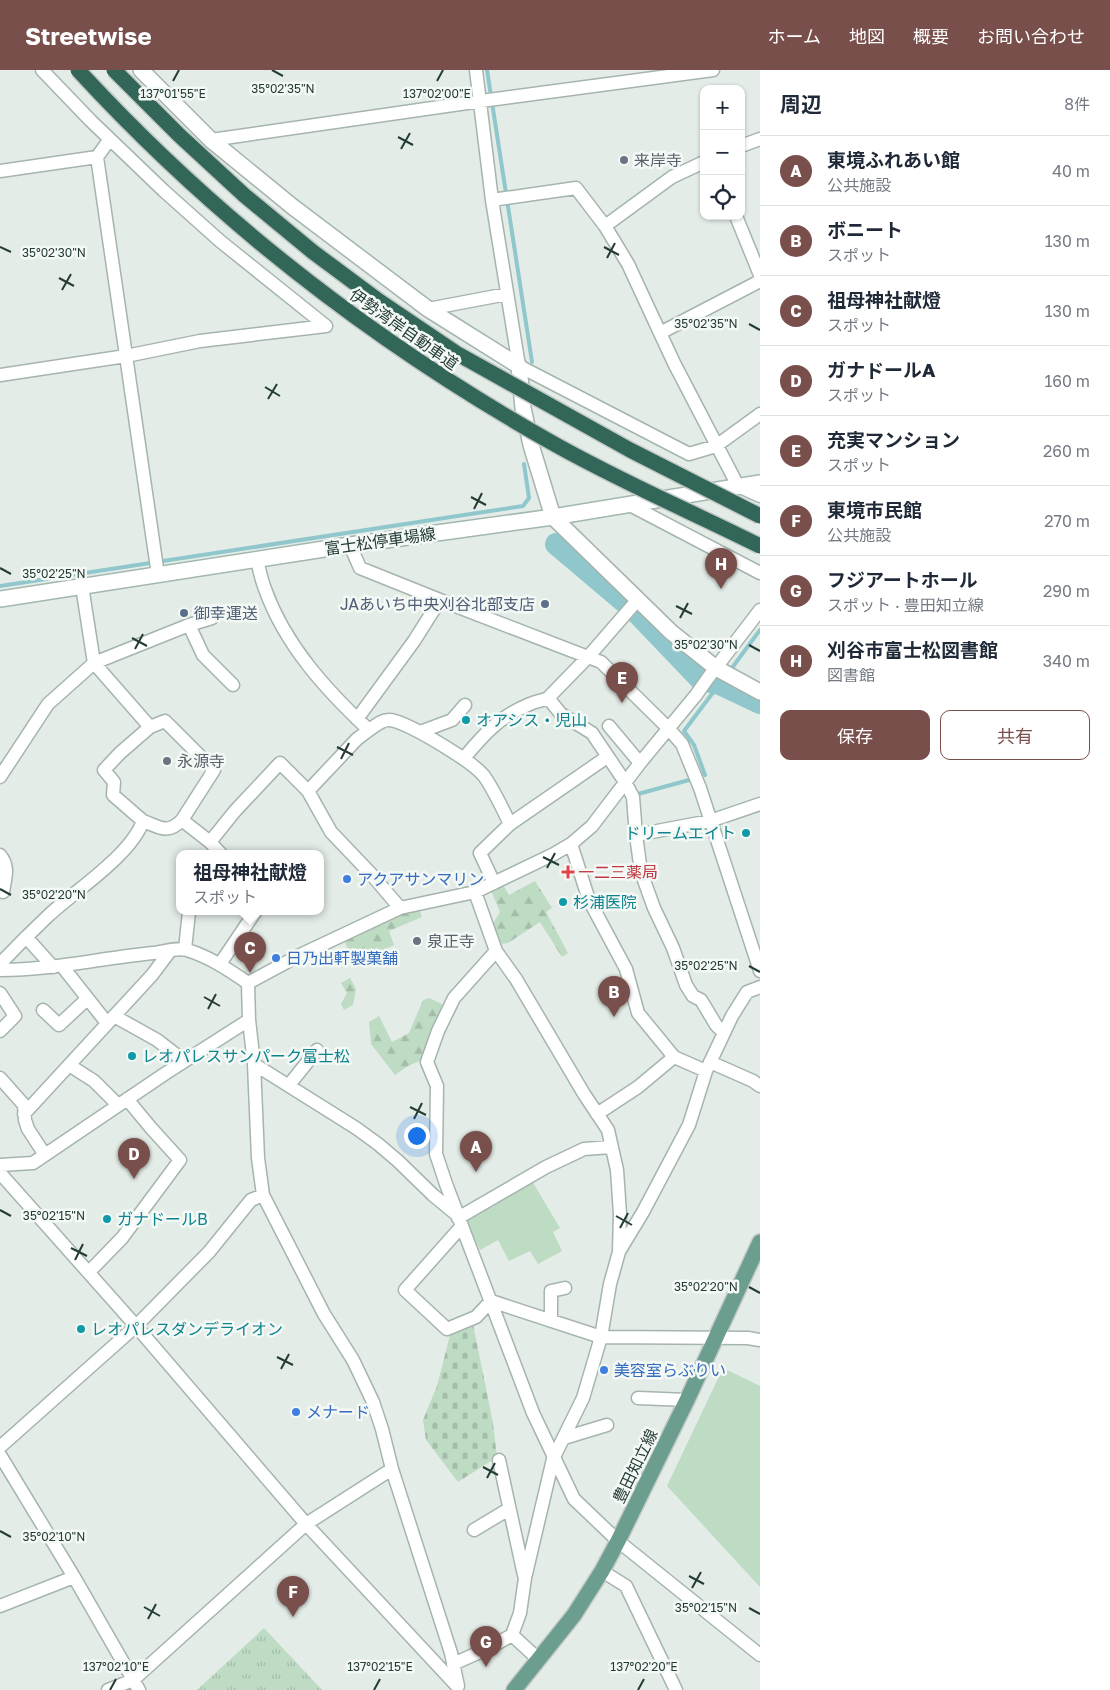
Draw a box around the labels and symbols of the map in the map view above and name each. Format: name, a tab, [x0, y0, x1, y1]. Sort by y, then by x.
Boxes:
text: 35°02'35"N	[251, 81, 315, 96]
text: 137°01'55"E	[140, 86, 206, 101]
text: 137°02'00"E	[403, 86, 471, 101]
place label: 来岸寺	[634, 150, 682, 170]
marker: 来岸寺	[618, 154, 630, 166]
text: 35°02'30"N	[22, 245, 86, 260]
street label: 伊勢湾岸自動車道	[346, 284, 462, 374]
text: 35°02'35"N	[674, 316, 738, 331]
street label: 富士松停車場線	[323, 523, 437, 559]
pin: H	[705, 548, 737, 589]
text: 35°02'25"N	[22, 566, 86, 581]
place label: JAあいち中央刈谷北部支店	[340, 594, 535, 614]
marker: JAあいち中央刈谷北部支店	[539, 598, 551, 610]
place label: 御幸運送	[194, 603, 258, 623]
marker: 御幸運送	[178, 607, 190, 619]
text: 35°02'30"N	[674, 637, 738, 652]
pin: E	[606, 662, 638, 703]
place label: オアシス・児山	[476, 710, 587, 730]
marker: オアシス・児山	[460, 714, 472, 726]
place label: 永源寺	[177, 751, 225, 771]
marker: 永源寺	[161, 755, 173, 767]
place label: ドリームエイト	[624, 823, 736, 843]
marker: ドリームエイト	[740, 827, 752, 839]
place label: 一二三薬局	[578, 862, 658, 882]
marker: 一二三薬局	[562, 866, 574, 878]
place label: アクアサンマリン	[357, 869, 484, 889]
marker: アクアサンマリン	[341, 873, 353, 885]
text: 35°02'20"N	[22, 887, 86, 902]
place label: 杉浦医院	[573, 892, 637, 912]
marker: 杉浦医院	[557, 896, 569, 908]
place label: 泉正寺	[427, 931, 475, 951]
pin: C	[234, 932, 266, 973]
marker: 泉正寺	[411, 935, 423, 947]
place label: 日乃出軒製菓舗	[286, 948, 398, 968]
marker: 日乃出軒製菓舗	[270, 952, 282, 964]
text: 35°02'25"N	[674, 958, 738, 973]
pin: B	[598, 976, 630, 1017]
place label: レオパレスサンパーク富士松	[142, 1046, 350, 1066]
marker: レオパレスサンパーク富士松	[126, 1050, 138, 1062]
your location	[404, 1123, 430, 1149]
pin: A	[460, 1131, 492, 1172]
pin: D	[118, 1138, 150, 1179]
text: 35°02'15"N	[23, 1208, 85, 1223]
place label: ガナドールB	[117, 1209, 208, 1229]
marker: ガナドールB	[101, 1213, 113, 1225]
text: 35°02'20"N	[674, 1279, 738, 1294]
place label: レオパレスダンデライオン	[91, 1319, 283, 1339]
marker: レオパレスダンデライオン	[75, 1323, 87, 1335]
place label: 美容室らぶりい	[614, 1360, 726, 1380]
marker: 美容室らぶりい	[598, 1364, 610, 1376]
place label: メナード	[306, 1402, 370, 1422]
marker: メナード	[290, 1406, 302, 1418]
street label: 豊田知立線	[608, 1426, 662, 1506]
text: 35°02'10"N	[23, 1529, 85, 1544]
pin: F	[277, 1576, 309, 1617]
text: 35°02'15"N	[675, 1600, 737, 1615]
pin: G	[470, 1626, 502, 1667]
text: 137°02'10"E	[83, 1659, 149, 1674]
text: 137°02'15"E	[347, 1659, 413, 1674]
text: 137°02'20"E	[610, 1659, 678, 1674]

